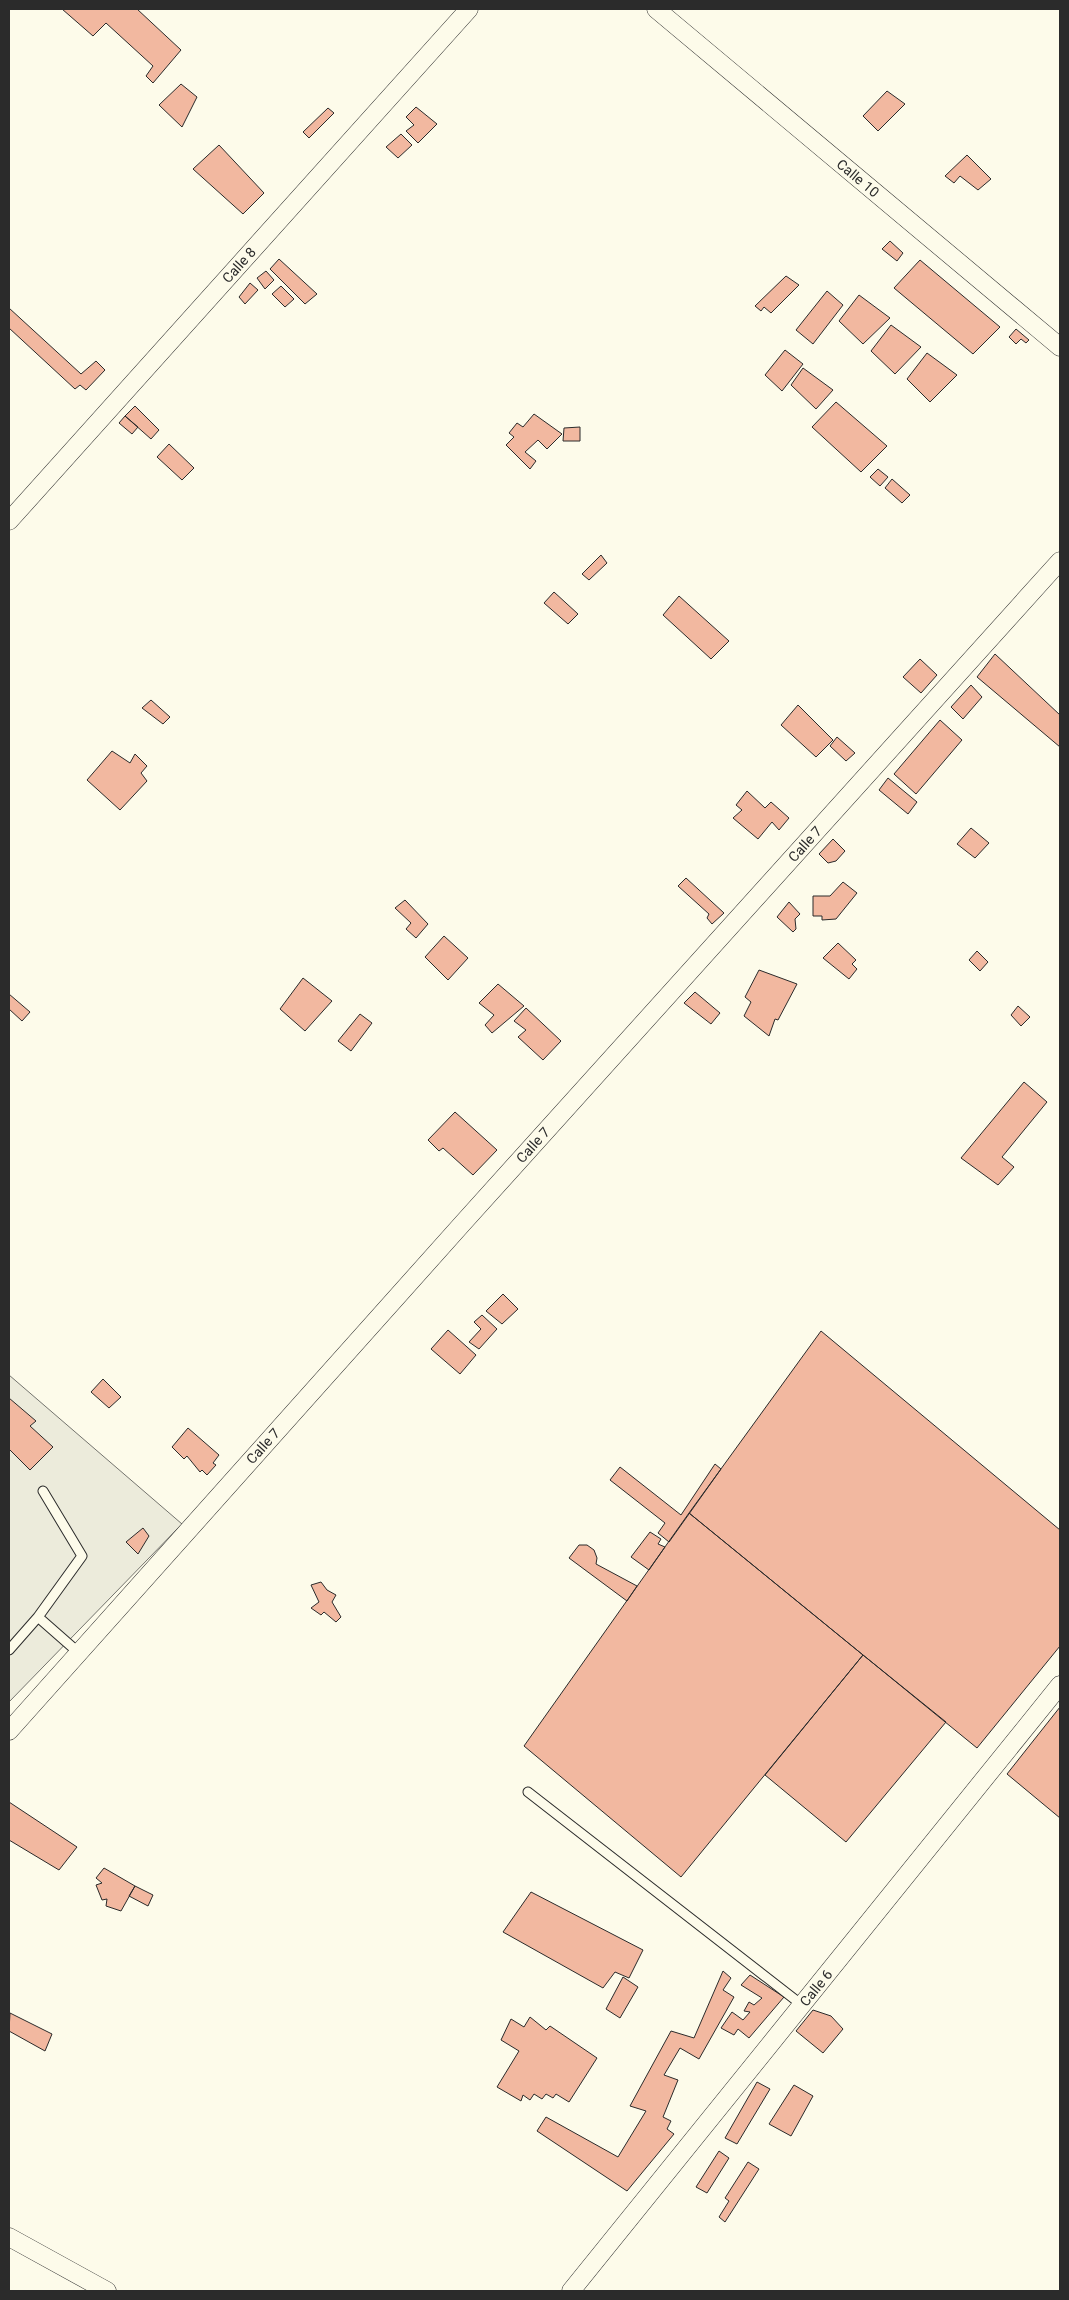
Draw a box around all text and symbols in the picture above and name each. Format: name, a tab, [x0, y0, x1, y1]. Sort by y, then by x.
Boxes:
street label: Calle 10	[834, 156, 882, 200]
street label: Calle 8	[219, 244, 259, 286]
street label: Calle 7	[785, 823, 825, 865]
street label: Calle 7	[513, 1124, 553, 1166]
street label: Calle 7	[243, 1425, 283, 1467]
street label: Calle 6	[796, 1966, 836, 2009]

